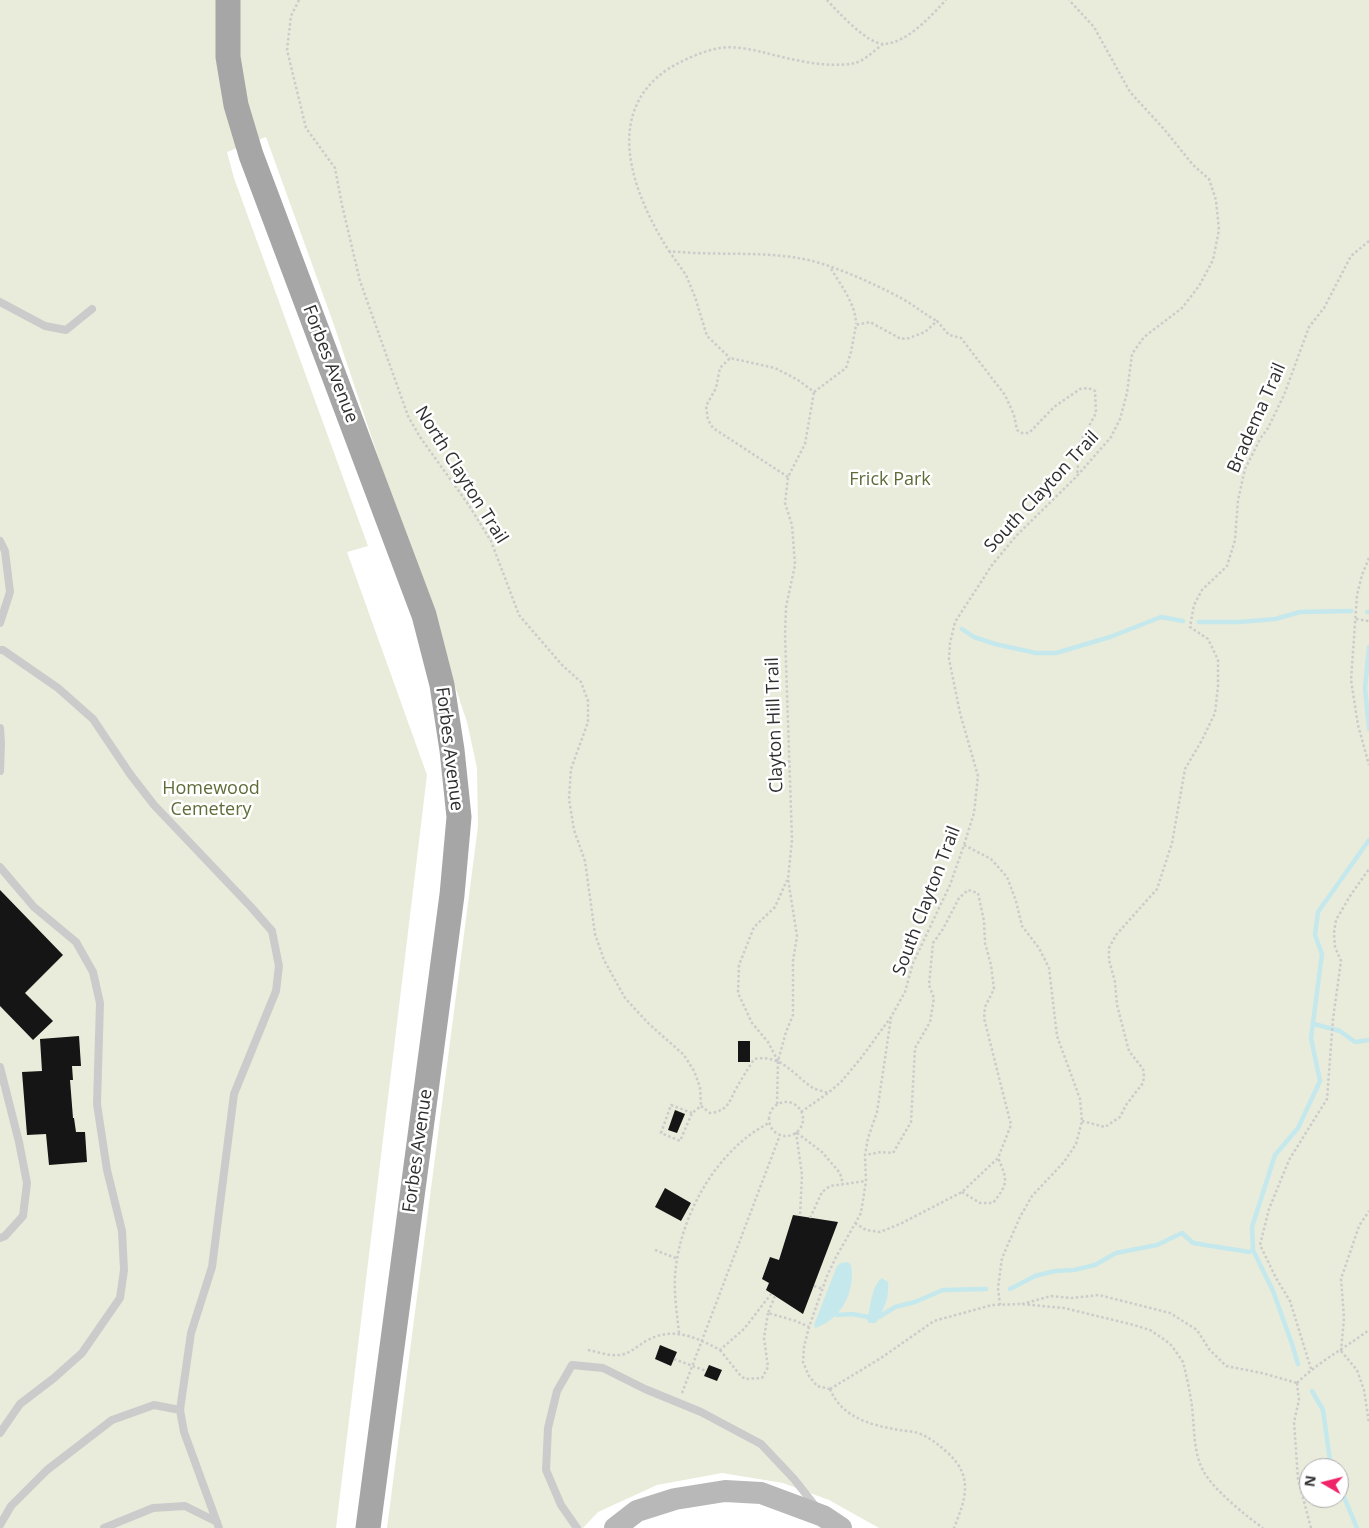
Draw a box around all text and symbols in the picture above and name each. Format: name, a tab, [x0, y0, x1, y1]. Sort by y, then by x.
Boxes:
street label: Forbes Avenue	[298, 302, 362, 426]
street label: Bradema Trail	[1223, 360, 1291, 476]
street label: North Clayton Trail	[410, 402, 512, 548]
street label: South Clayton Trail	[980, 427, 1104, 557]
park label: Frick Park	[849, 469, 931, 491]
street label: Clayton Hill Trail	[762, 657, 788, 793]
street label: Forbes Avenue	[431, 686, 467, 812]
park label: Homewood Cemetery	[162, 778, 260, 821]
street label: South Clayton Trail	[889, 823, 965, 979]
street label: Forbes Avenue	[399, 1088, 437, 1214]
north arrow	[1299, 1458, 1349, 1508]
text: N	[1299, 1474, 1320, 1488]

